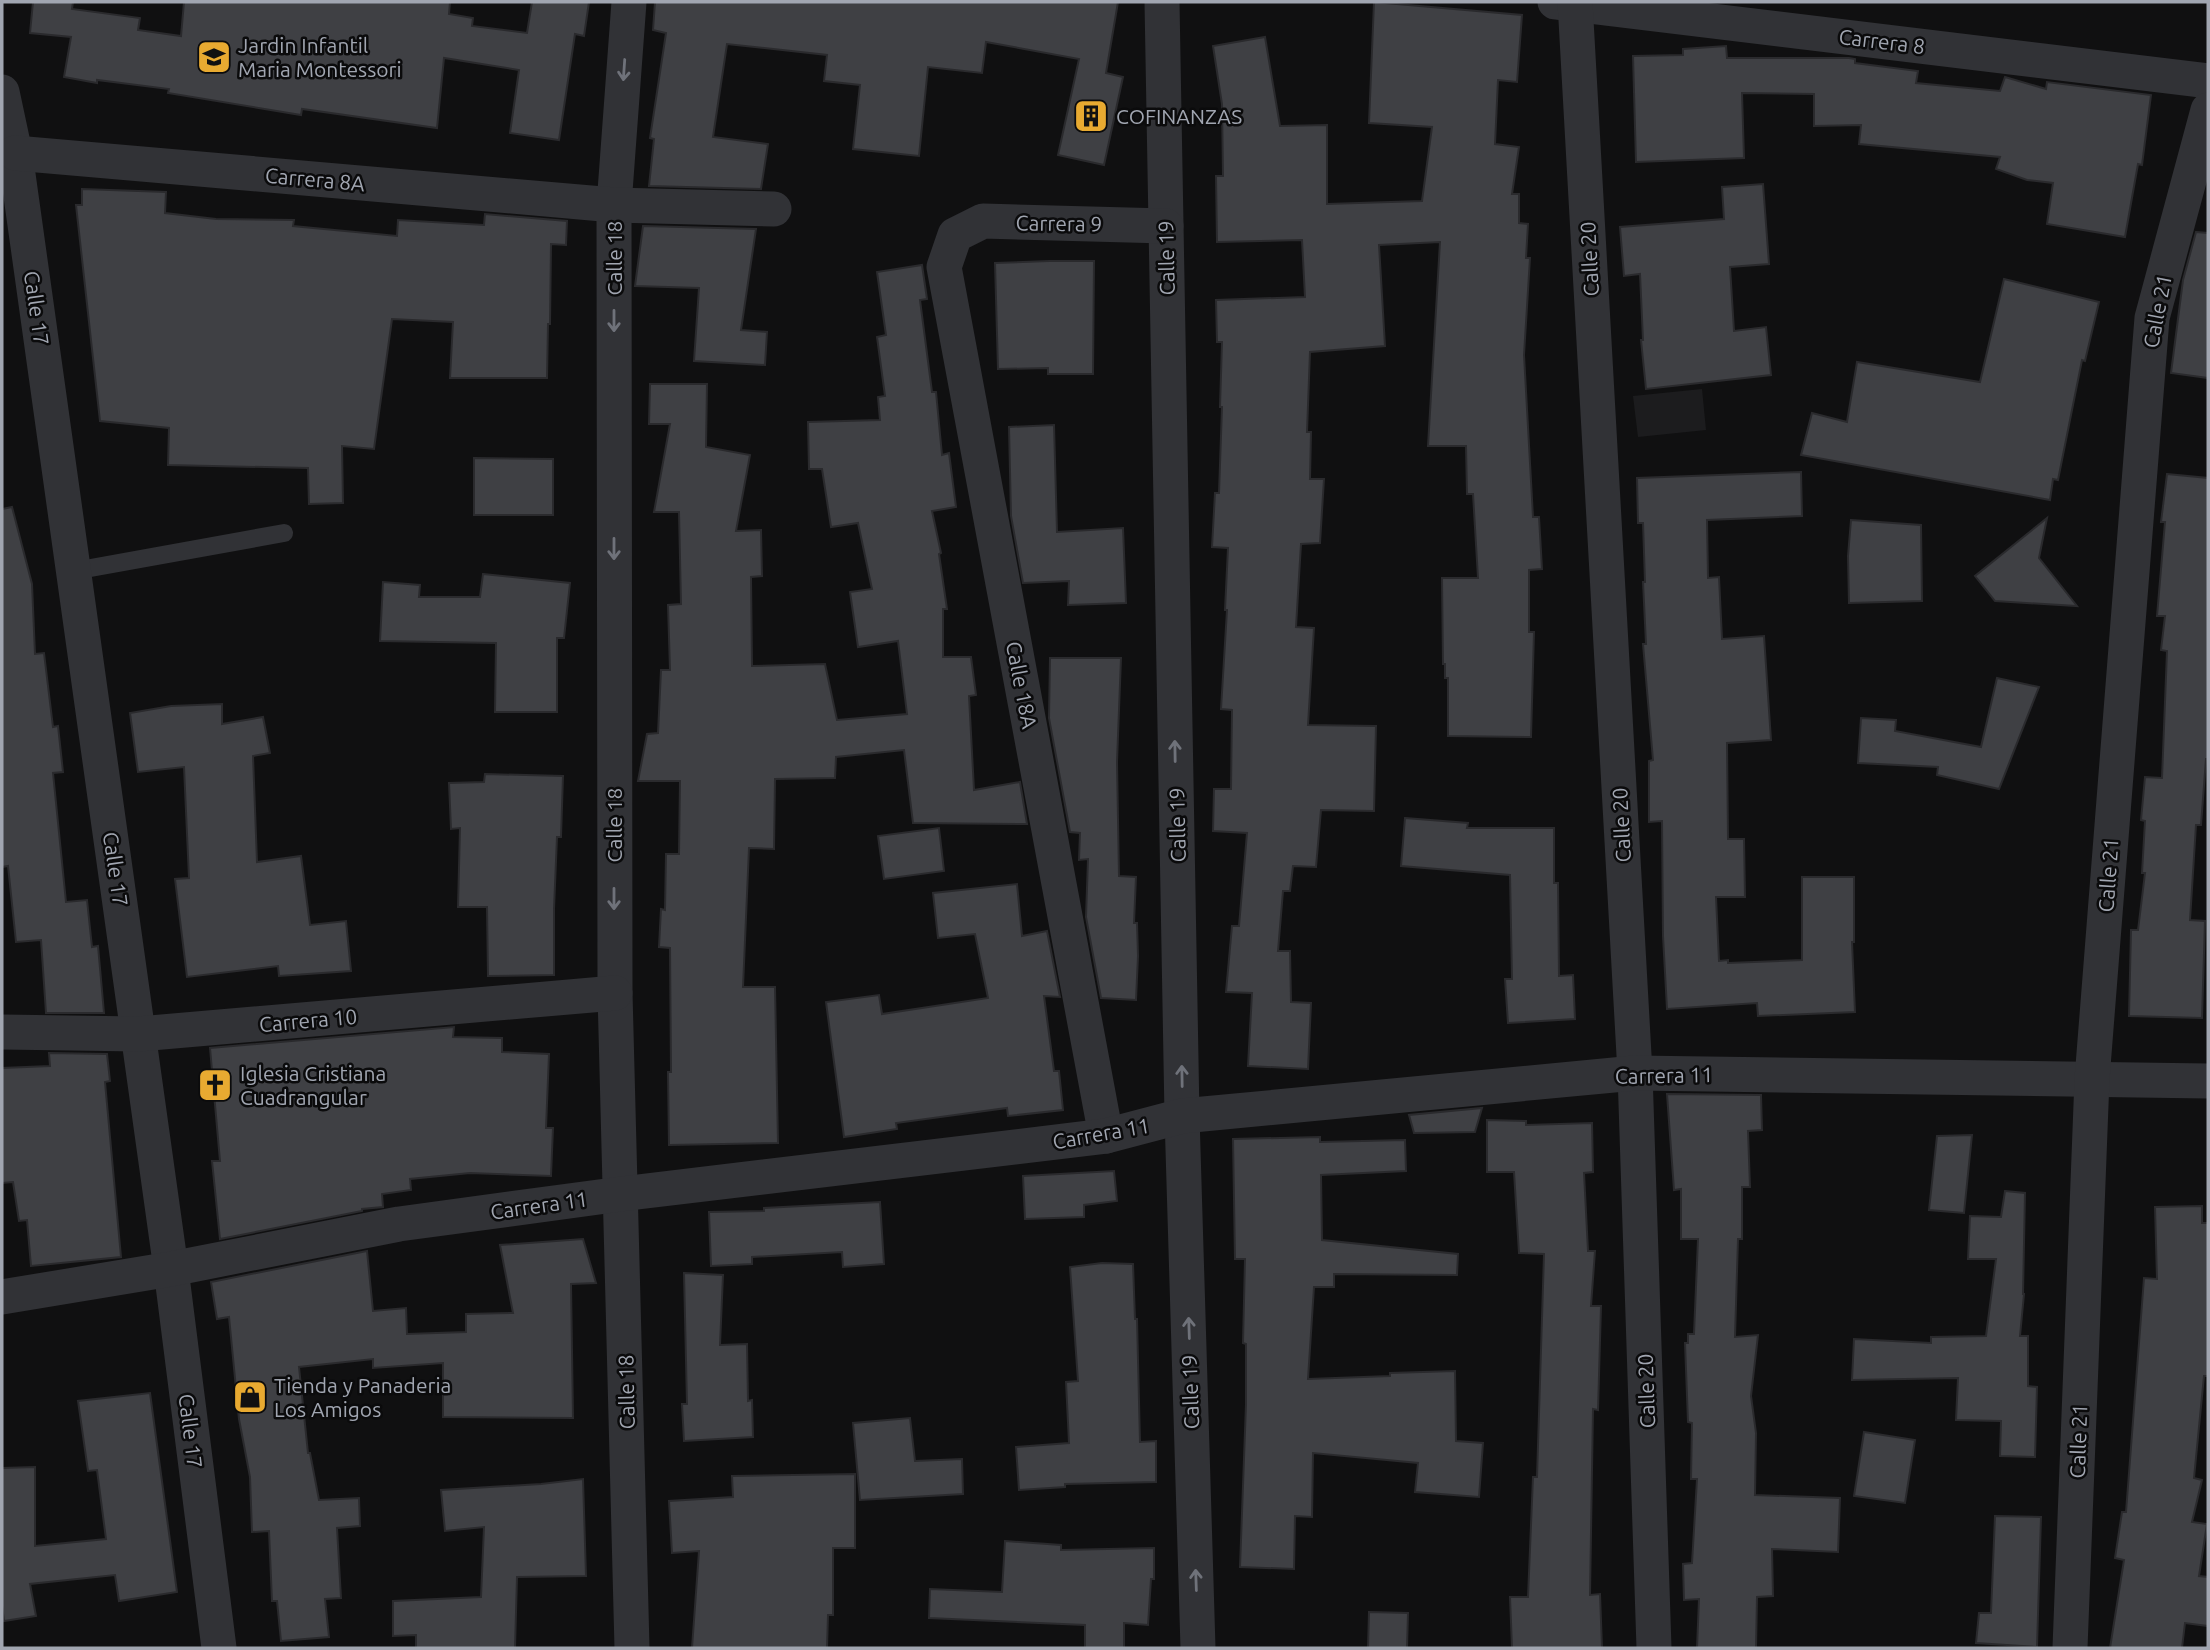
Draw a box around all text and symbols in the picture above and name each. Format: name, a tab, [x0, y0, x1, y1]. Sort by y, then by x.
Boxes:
street label: Carrera 8	[1838, 24, 1926, 58]
place label: Jardin Infantil Maria Montessori	[238, 33, 402, 81]
school or university icon: Jardin Infantil Maria Montessori	[195, 38, 233, 76]
one-way arrow	[617, 58, 630, 81]
building icon: COFINANZAS	[1072, 97, 1110, 135]
place label: COFINANZAS	[1116, 104, 1242, 128]
street label: Carrera 8A	[264, 163, 366, 195]
street label: Carrera 9	[1016, 210, 1102, 236]
street label: Calle 19	[1153, 220, 1179, 296]
street label: Calle 18	[602, 221, 626, 295]
street label: Calle 20	[1575, 221, 1603, 297]
street label: Calle 17	[20, 269, 54, 347]
street label: Calle 21	[2138, 272, 2176, 350]
one-way arrow	[607, 310, 621, 333]
one-way arrow	[607, 537, 621, 560]
street label: Calle 18A	[1002, 639, 1042, 731]
one-way arrow	[1169, 740, 1182, 763]
street label: Calle 19	[1164, 787, 1190, 863]
street label: Calle 20	[1607, 787, 1635, 863]
street label: Calle 18	[602, 788, 626, 862]
street label: Calle 17	[99, 830, 133, 908]
street label: Calle 21	[2093, 837, 2123, 913]
one-way arrow	[607, 887, 621, 910]
street label: Carrera 10	[258, 1004, 358, 1036]
place label: Iglesia Cristiana Cuadrangular	[240, 1061, 386, 1109]
street label: Carrera 11	[1615, 1062, 1713, 1088]
one-way arrow	[1175, 1065, 1188, 1088]
church icon: Iglesia Cristiana Cuadrangular	[196, 1066, 234, 1104]
street label: Carrera 11	[1050, 1113, 1152, 1153]
street label: Carrera 11	[489, 1186, 589, 1224]
one-way arrow	[1182, 1317, 1195, 1340]
street label: Calle 20	[1633, 1353, 1659, 1429]
street label: Calle 18	[613, 1354, 639, 1430]
street label: Calle 19	[1177, 1354, 1203, 1430]
place label: Tienda y Panaderia Los Amigos	[274, 1373, 451, 1421]
shop icon: Tienda y Panaderia Los Amigos	[231, 1378, 269, 1416]
street label: Calle 17	[175, 1392, 207, 1470]
street label: Calle 21	[2065, 1403, 2091, 1479]
one-way arrow	[1189, 1569, 1203, 1592]

